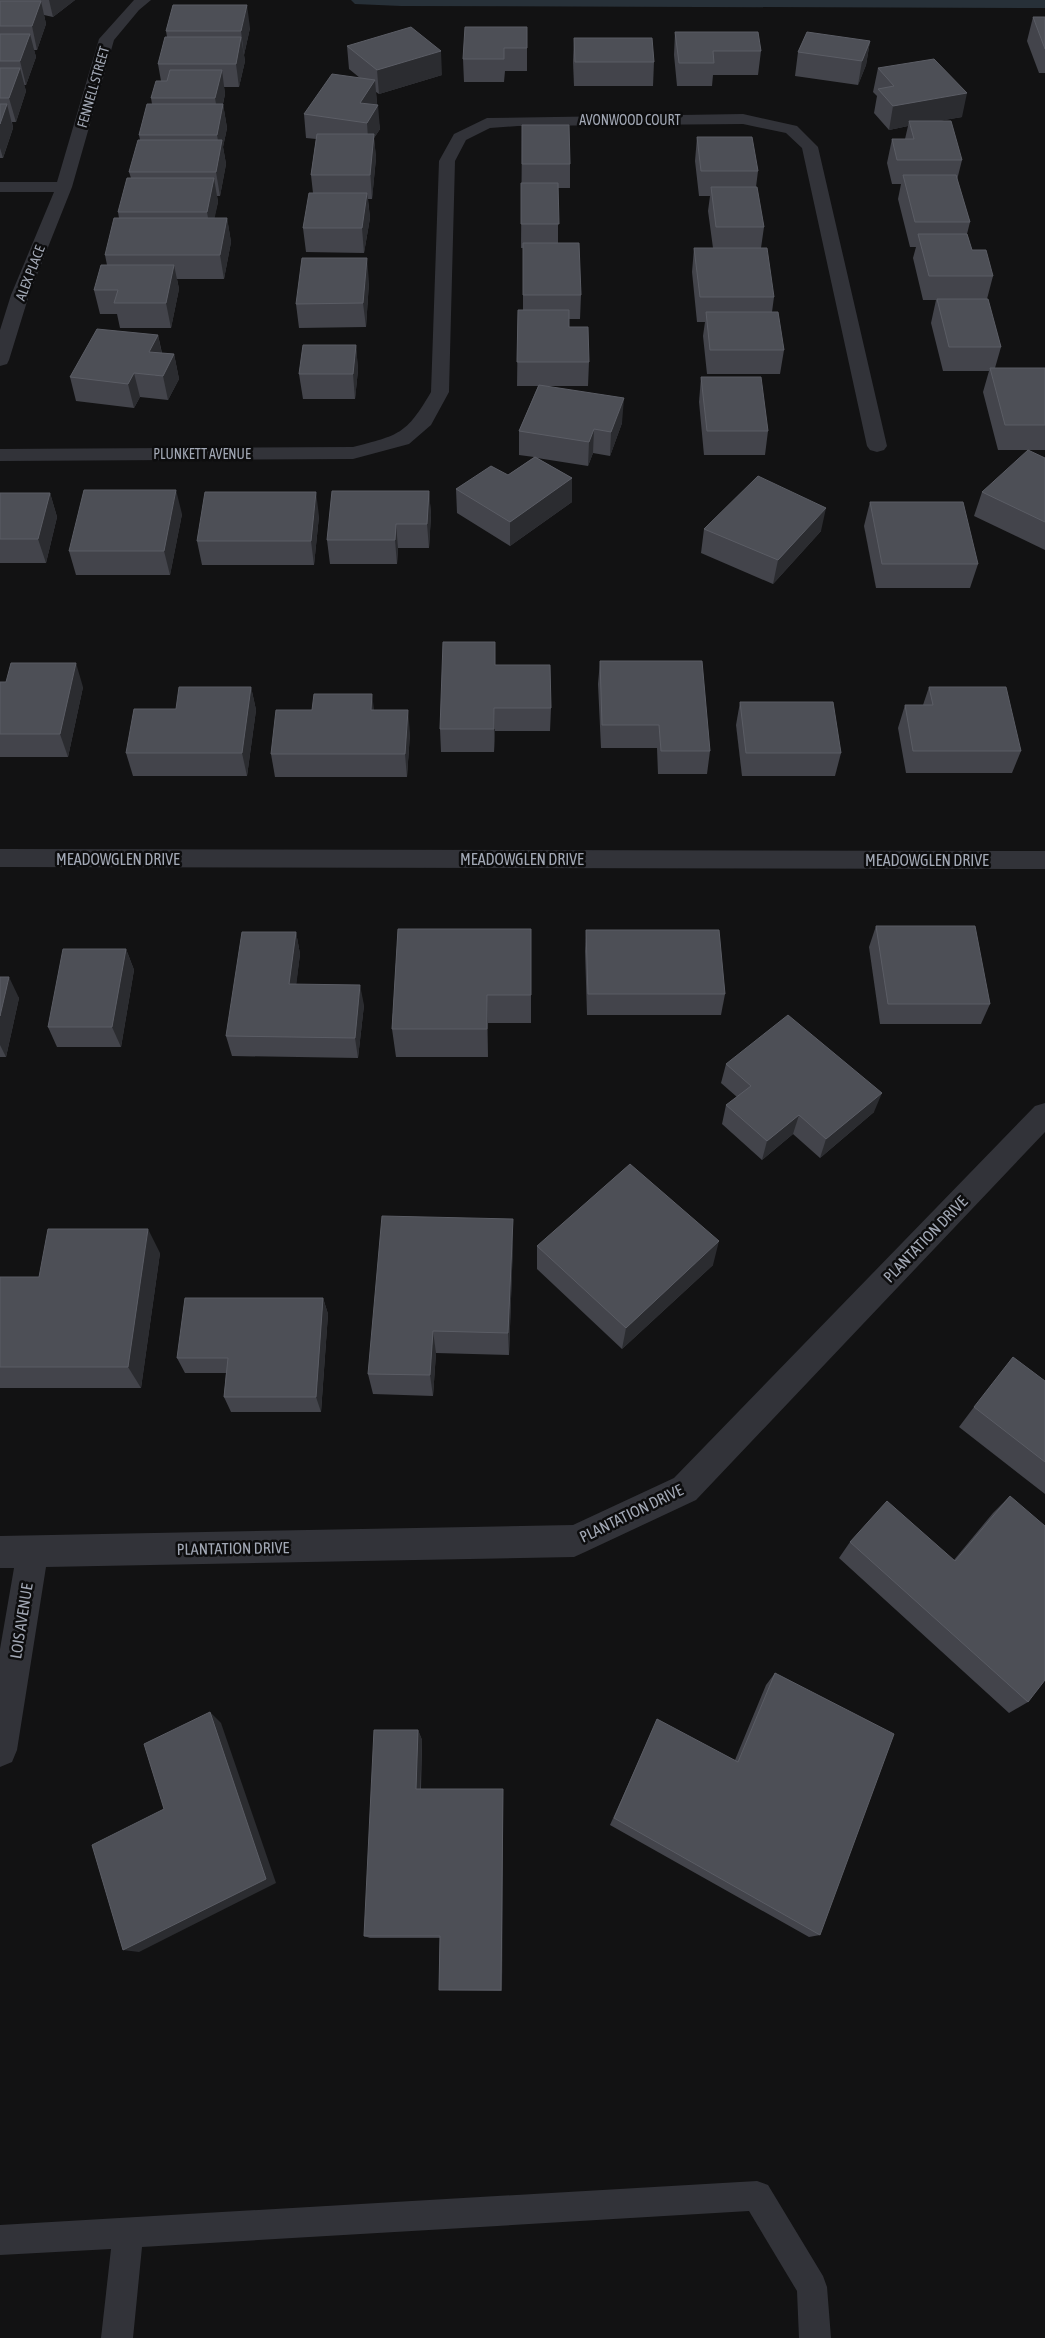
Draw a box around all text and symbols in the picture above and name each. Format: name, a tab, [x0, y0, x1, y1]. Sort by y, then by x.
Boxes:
street label: FENNELL STREET	[74, 44, 112, 130]
street label: AVONWOOD COURT	[579, 112, 681, 128]
street label: ALEX PLACE	[12, 243, 48, 303]
street label: PLUNKETT AVENUE	[153, 446, 251, 462]
street label: MEADOWGLEN DRIVE	[56, 850, 180, 868]
street label: MEADOWGLEN DRIVE	[460, 850, 584, 868]
street label: MEADOWGLEN DRIVE	[865, 851, 989, 869]
street label: PLANTATION DRIVE	[879, 1192, 971, 1286]
street label: PLANTATION DRIVE	[576, 1480, 686, 1546]
street label: PLANTATION DRIVE	[177, 1538, 290, 1558]
street label: LOIS AVENUE	[6, 1582, 36, 1660]

